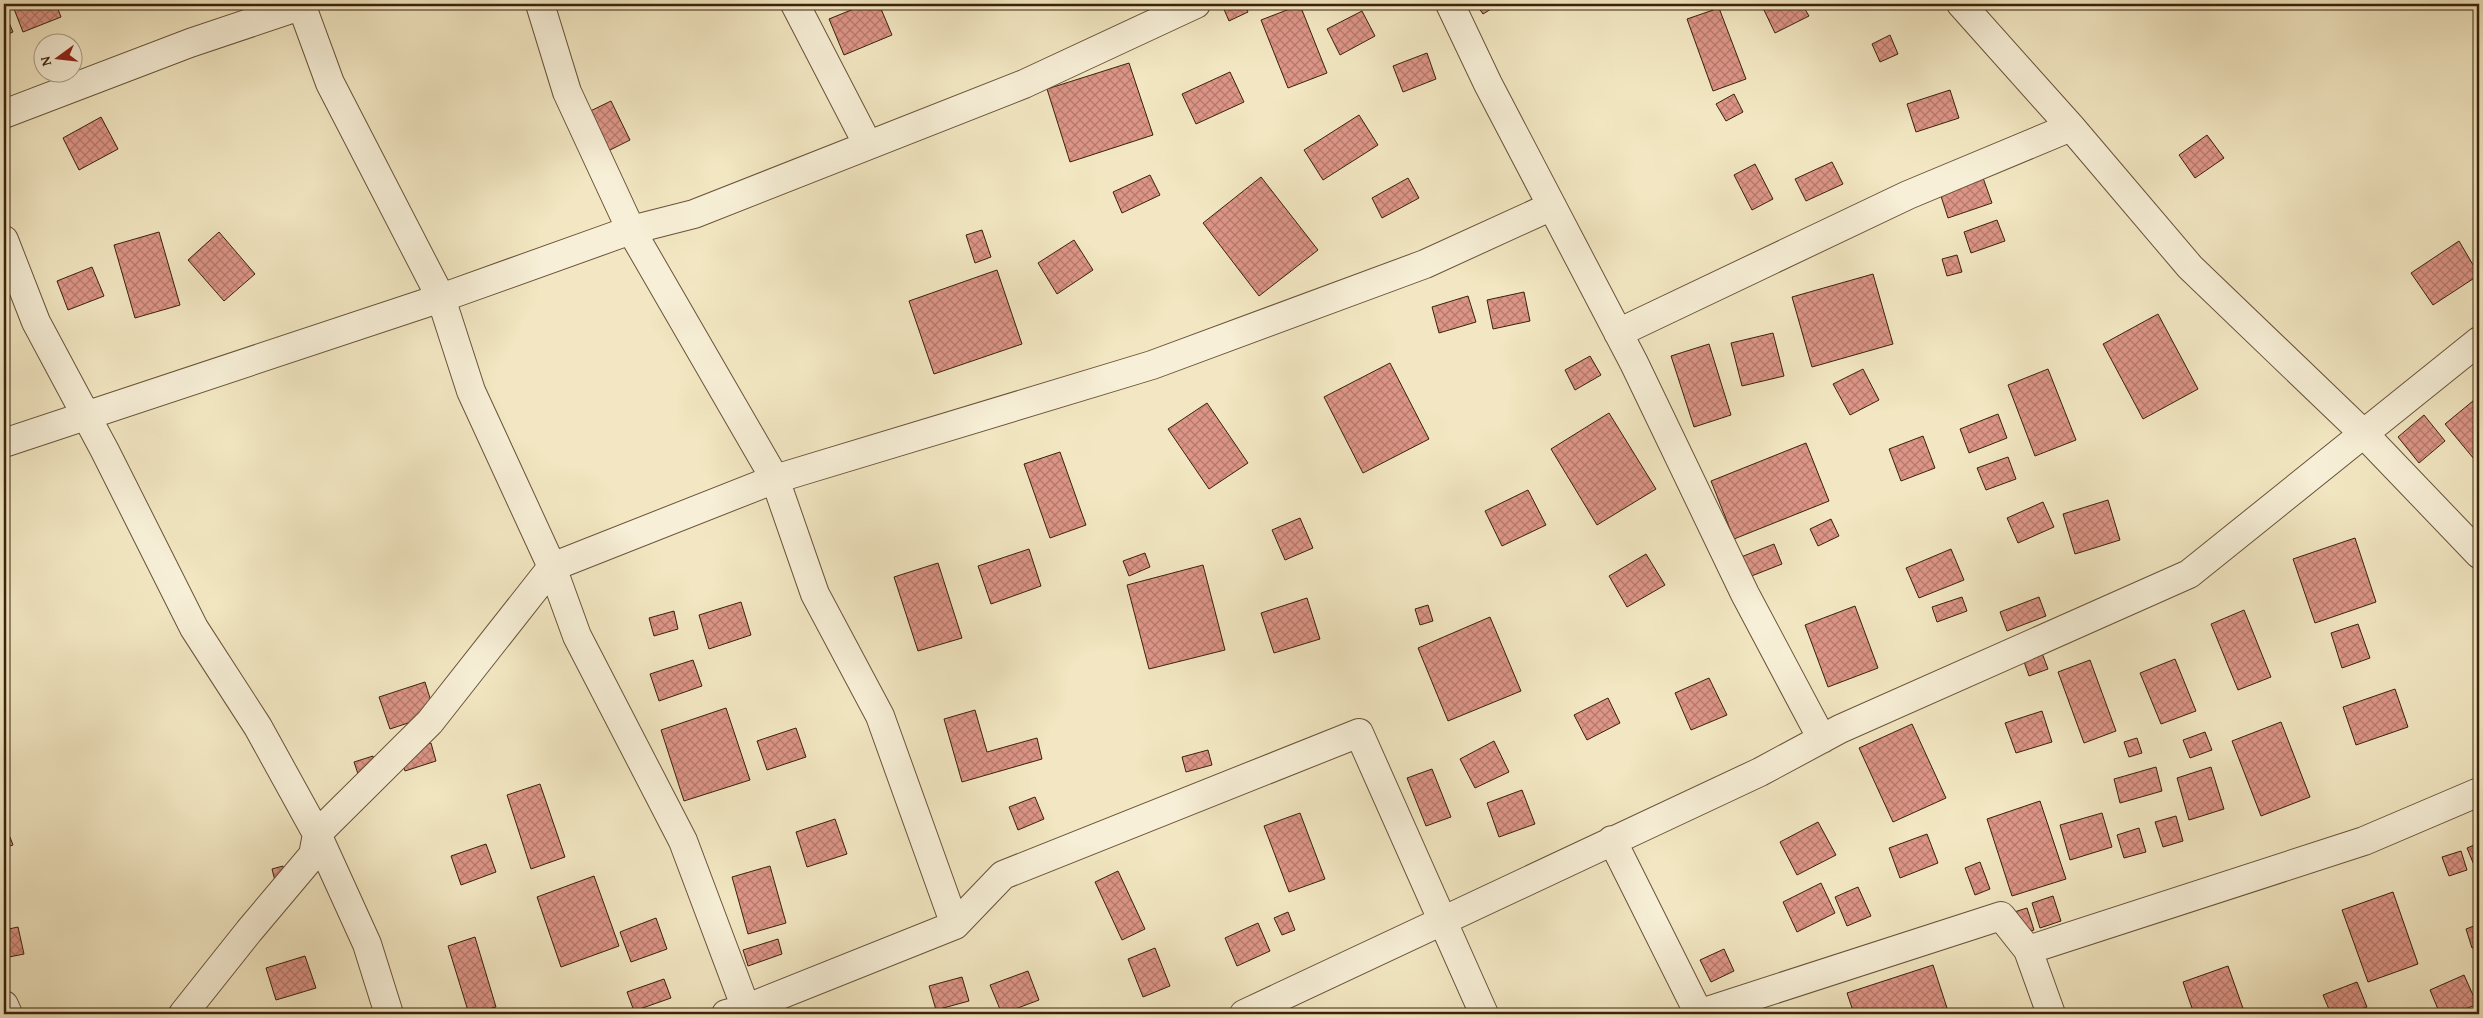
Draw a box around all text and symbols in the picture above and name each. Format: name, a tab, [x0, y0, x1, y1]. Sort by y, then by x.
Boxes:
north arrow	[32, 32, 82, 82]
text: N	[34, 54, 56, 68]

